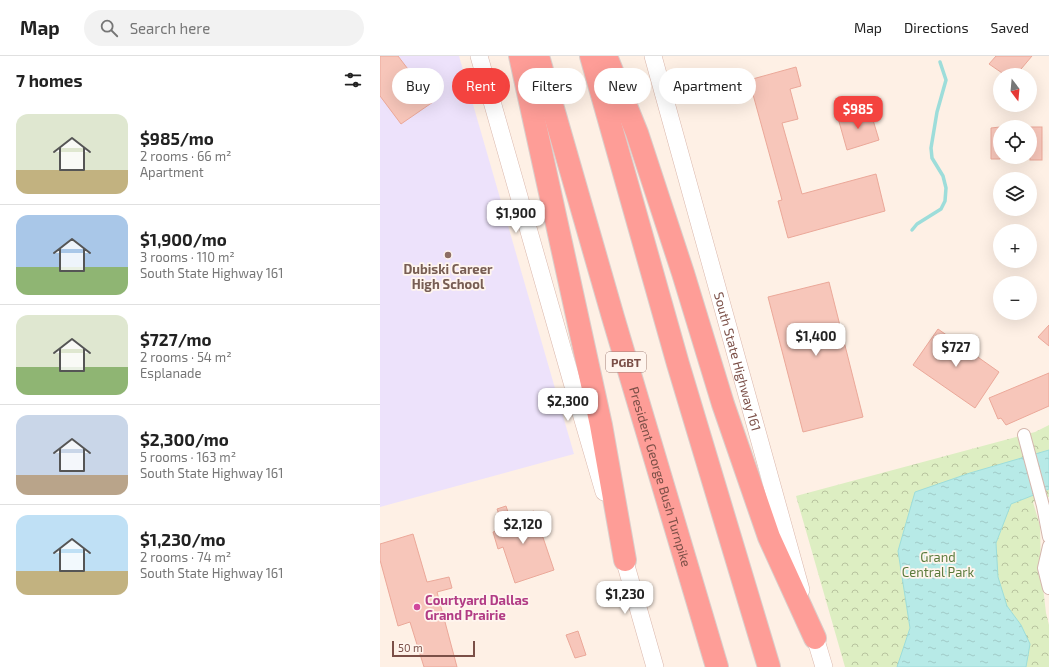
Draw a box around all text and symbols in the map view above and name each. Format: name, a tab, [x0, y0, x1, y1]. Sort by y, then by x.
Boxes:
search box	[84, 10, 364, 46]
text: Map	[20, 16, 60, 39]
icon: search	[98, 17, 120, 39]
text: Search here	[130, 19, 210, 37]
text: Map	[854, 19, 882, 36]
text: Directions	[904, 19, 969, 36]
text: Saved	[991, 19, 1029, 36]
chip: Buy	[392, 68, 444, 104]
chip: Rent	[452, 68, 510, 104]
chip: Filters	[518, 68, 586, 104]
chip: New	[594, 68, 651, 104]
chip: Apartment	[659, 68, 756, 104]
north arrow	[993, 68, 1037, 112]
map controls	[993, 68, 1037, 320]
icon: filters	[342, 69, 364, 91]
text: 7 homes	[16, 70, 83, 90]
pin: $985	[834, 96, 882, 130]
text: $985	[843, 101, 873, 117]
button: locate	[993, 120, 1037, 164]
text: $985/mo	[140, 128, 214, 148]
icon: home	[48, 130, 96, 178]
text: 2 rooms · 66 m²	[140, 148, 231, 164]
text: Apartment	[140, 164, 204, 180]
button: layers	[993, 172, 1037, 216]
pin: $1,900	[483, 200, 549, 234]
text: $1,900	[496, 205, 536, 221]
button: +	[993, 224, 1037, 268]
text: $1,900/mo	[140, 229, 227, 249]
icon: home	[48, 231, 96, 279]
text: 3 rooms · 110 m²	[140, 249, 235, 265]
marker: Dubiski Career High School	[443, 250, 453, 260]
place label: Dubiski Career High School	[403, 261, 493, 292]
text: South State Highway 161	[140, 265, 283, 281]
button: −	[993, 276, 1037, 320]
street label: South State Highway 161	[711, 290, 765, 433]
pin: $1,400	[783, 323, 849, 357]
text: $1,400	[796, 328, 836, 344]
text: $727/mo	[140, 329, 212, 349]
icon: home	[48, 331, 96, 379]
pin: $727	[932, 334, 980, 368]
text: $727	[942, 339, 970, 355]
text: 2 rooms · 54 m²	[140, 349, 232, 365]
road number: PGBT	[606, 352, 646, 372]
text: Esplanade	[140, 365, 202, 381]
street label: President George Bush Turnpike	[626, 384, 695, 569]
pin: $2,300	[535, 388, 601, 422]
text: $2,300	[547, 393, 589, 409]
text: $2,300/mo	[140, 429, 229, 449]
icon: home	[48, 431, 96, 479]
text: 5 rooms · 163 m²	[140, 449, 236, 465]
text: South State Highway 161	[140, 465, 283, 481]
pin: $2,120	[490, 511, 556, 545]
text: $2,120	[503, 516, 543, 532]
text: $1,230/mo	[140, 529, 225, 549]
icon: home	[48, 531, 96, 579]
text: 2 rooms · 74 m²	[140, 549, 231, 565]
park label: Grand Central Park	[902, 549, 975, 580]
text: South State Highway 161	[140, 565, 283, 581]
pin: $1,230	[592, 581, 658, 615]
text: $1,230	[605, 586, 645, 602]
place label: Courtyard Dallas Grand Prairie	[425, 592, 529, 623]
marker: Courtyard Dallas Grand Prairie	[412, 602, 422, 612]
scale bar	[392, 639, 475, 658]
text: 50 m	[398, 641, 423, 654]

